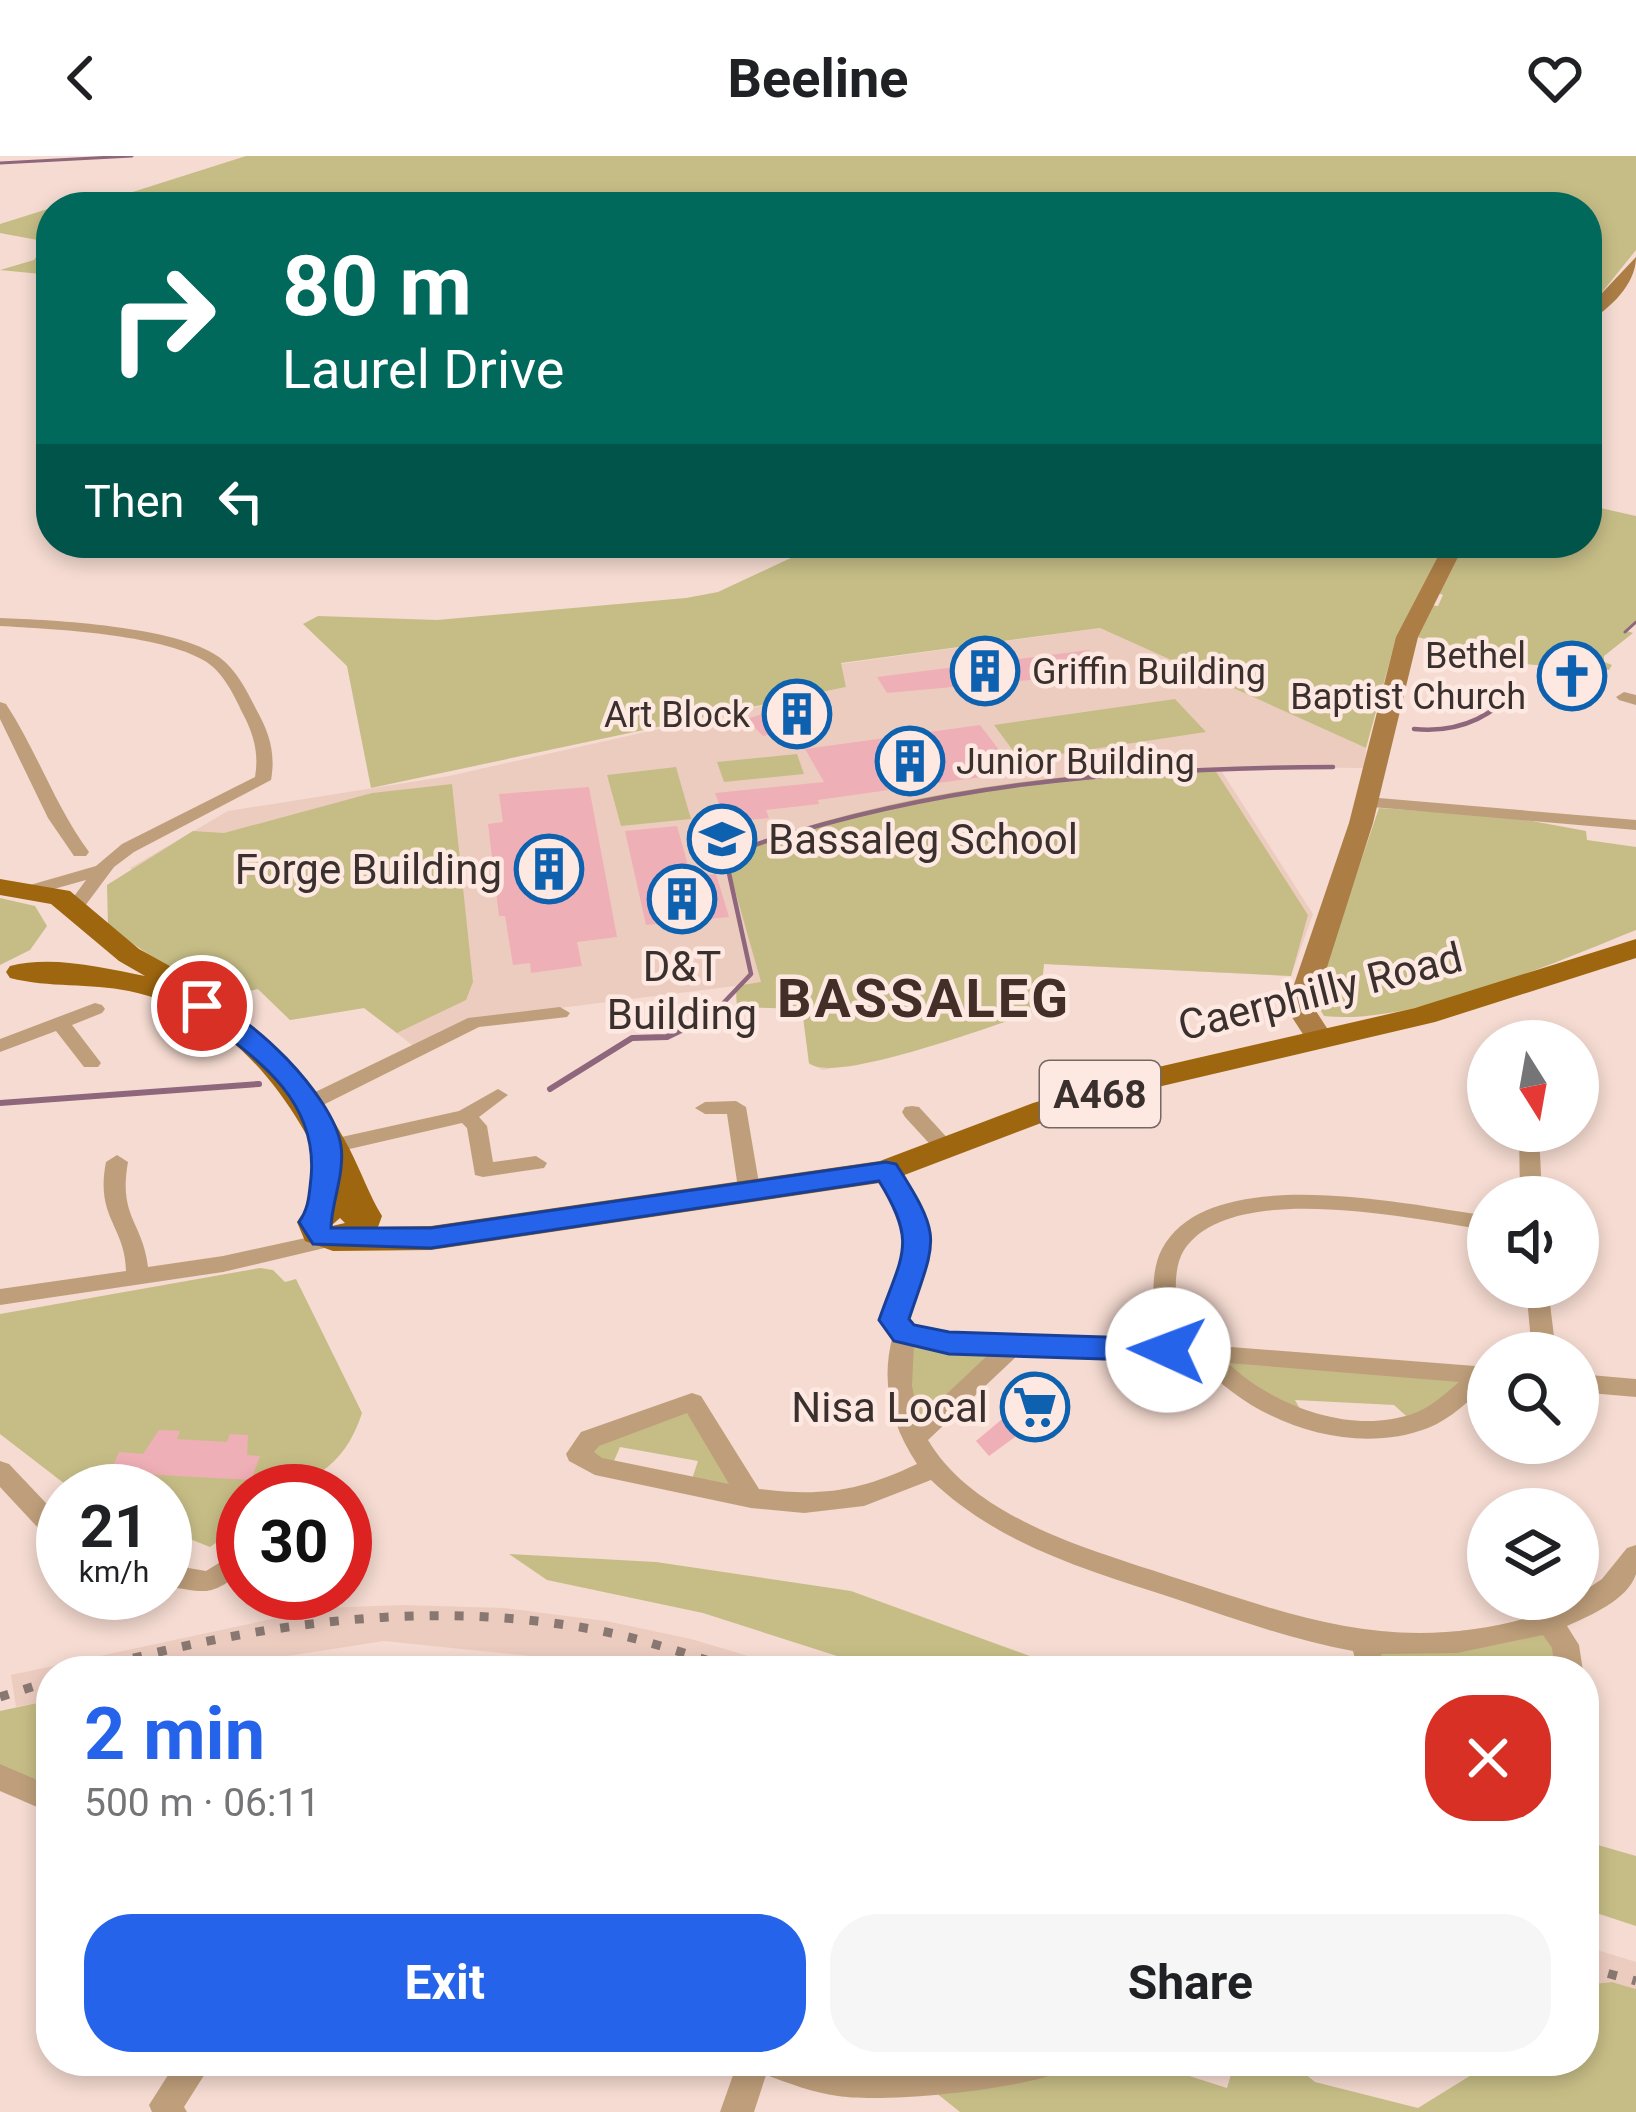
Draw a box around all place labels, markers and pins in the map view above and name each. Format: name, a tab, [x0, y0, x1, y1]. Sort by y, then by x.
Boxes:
place label: Bethel Baptist Church	[1290, 635, 1526, 718]
building icon: Griffin Building	[950, 636, 1020, 706]
church icon: Bethel Baptist Church	[1537, 641, 1607, 711]
place label: Griffin Building	[1032, 651, 1266, 693]
building icon: Art Block	[762, 679, 832, 749]
place label: Art Block	[604, 694, 751, 736]
building icon: Junior Building	[875, 726, 945, 796]
place label: Junior Building	[956, 741, 1195, 783]
school or university icon: Bassaleg School	[687, 804, 757, 874]
place label: Bassaleg School	[768, 815, 1078, 864]
building icon: Forge Building	[514, 834, 584, 904]
place label: Forge Building	[235, 845, 502, 894]
building icon: D&T Building	[647, 864, 717, 934]
place label: D&T Building	[607, 942, 757, 1039]
pin	[151, 955, 253, 1057]
supermarket icon: Nisa Local	[1000, 1372, 1070, 1442]
place label: Nisa Local	[791, 1383, 988, 1432]

